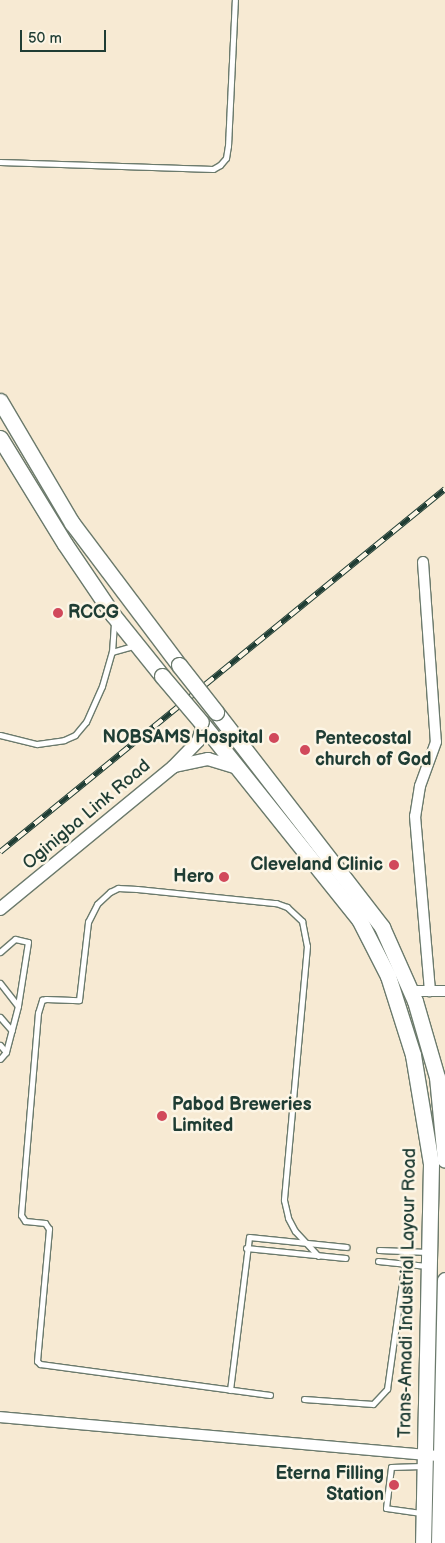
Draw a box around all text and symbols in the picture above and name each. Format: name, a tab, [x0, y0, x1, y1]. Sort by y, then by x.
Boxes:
scale bar	[22, 20, 109, 52]
text: 50 m	[28, 29, 62, 48]
place label: RCCG	[68, 602, 119, 624]
marker: RCCG	[52, 607, 64, 619]
place label: NOBSAMS Hospital	[103, 727, 263, 749]
place label: Pentecostal church of God	[315, 729, 432, 772]
marker: NOBSAMS Hospital	[267, 731, 281, 745]
marker: Pentecostal church of God	[299, 744, 311, 756]
street label: Oginigba Link Road	[19, 755, 155, 875]
place label: Cleveland Clinic	[251, 854, 383, 876]
marker: Cleveland Clinic	[387, 858, 401, 872]
place label: Hero	[173, 866, 214, 888]
marker: Hero	[218, 871, 230, 883]
place label: Pabod Breweries Limited	[172, 1095, 312, 1138]
marker: Pabod Breweries Limited	[156, 1110, 168, 1122]
street label: Trans-Amadi Industrial Layour Road	[395, 1148, 421, 1438]
place label: Eterna Filling Station	[275, 1464, 384, 1506]
marker: Eterna Filling Station	[388, 1479, 400, 1491]

